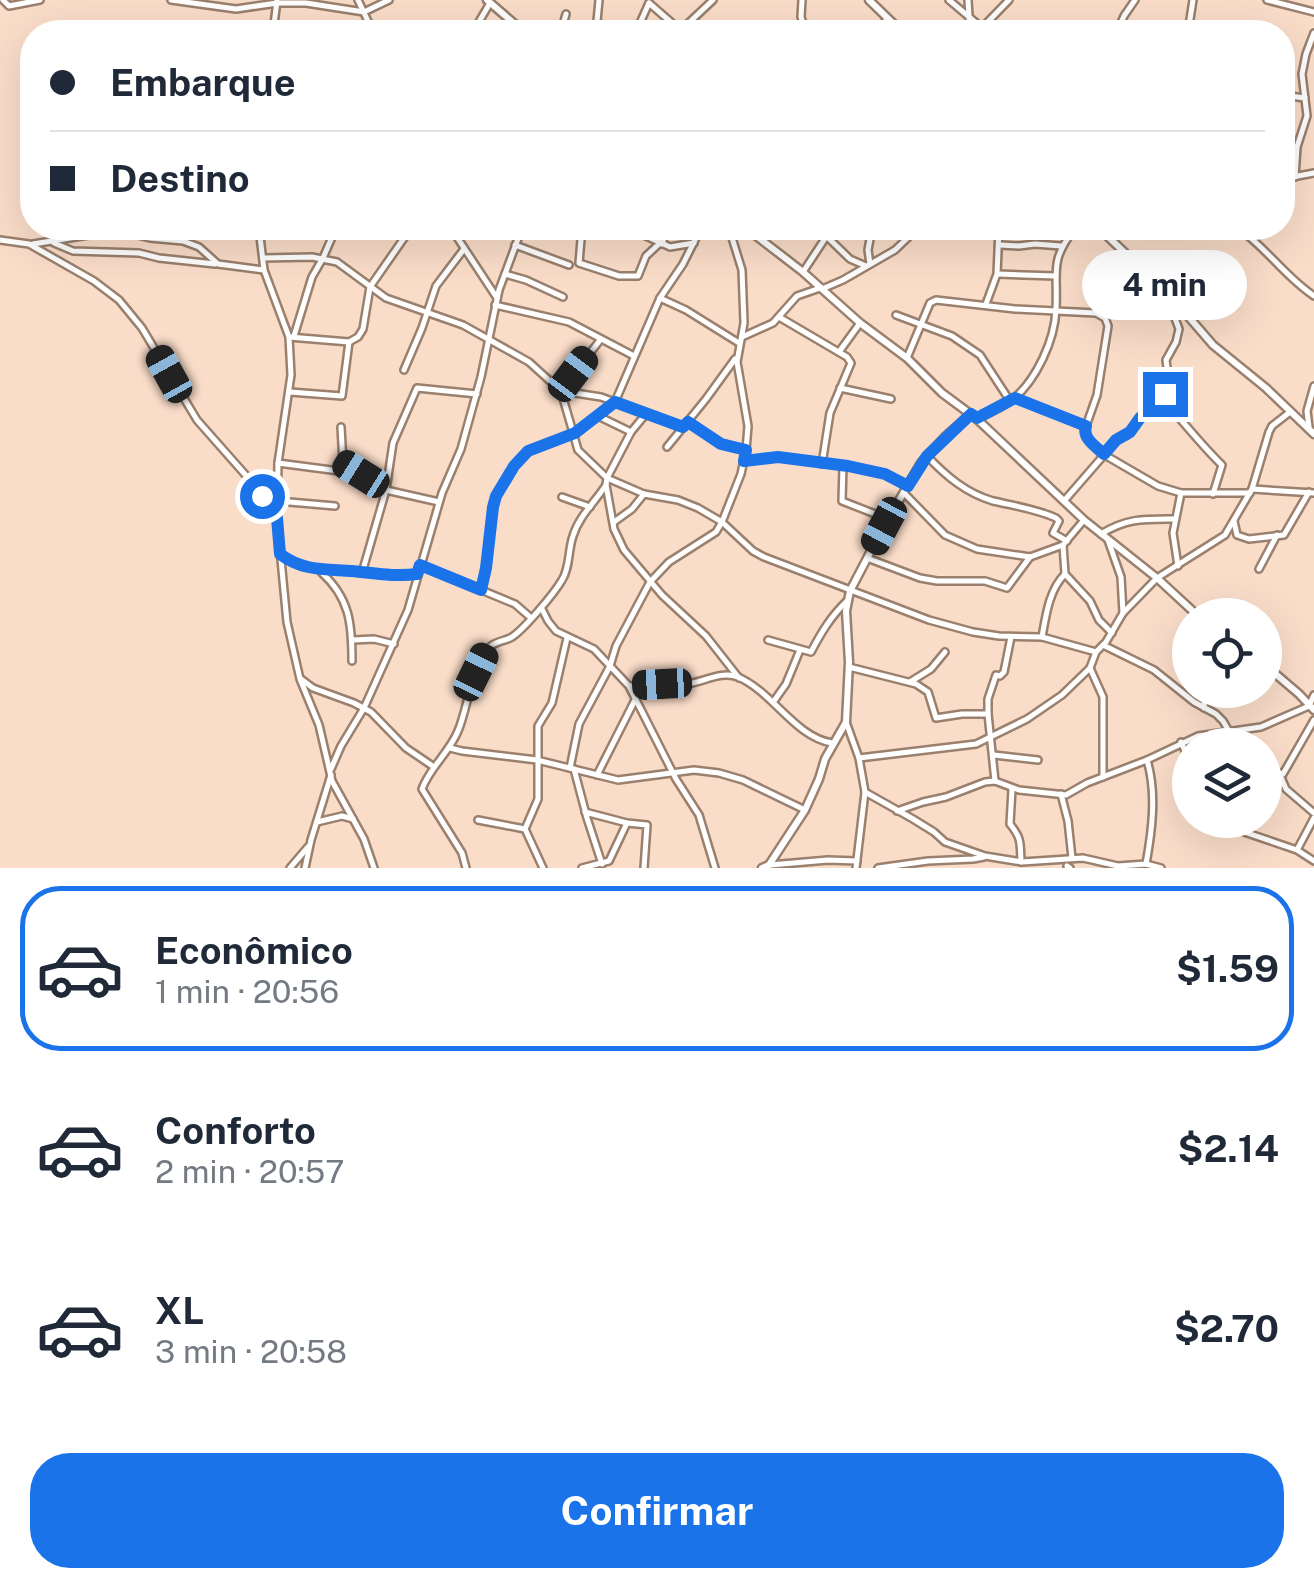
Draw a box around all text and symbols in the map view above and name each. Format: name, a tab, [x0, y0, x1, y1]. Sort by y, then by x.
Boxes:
text: Embarque	[110, 60, 296, 105]
text: Destino	[110, 156, 250, 201]
callout: 4 min	[1082, 249, 1248, 319]
text: 4 min	[1122, 266, 1207, 303]
car	[141, 340, 197, 408]
car	[543, 341, 603, 407]
route end	[1143, 372, 1188, 417]
car	[328, 445, 394, 503]
route start	[240, 474, 285, 519]
car	[857, 492, 911, 560]
map controls	[1172, 598, 1282, 838]
button: locate	[1172, 598, 1282, 708]
car	[449, 638, 503, 706]
car	[631, 667, 693, 701]
button: layers	[1172, 728, 1282, 838]
icon: car	[35, 924, 125, 1014]
text: Econômico	[155, 928, 353, 973]
text: $1.59	[1176, 946, 1279, 991]
text: 1 min · 20:56	[155, 973, 339, 1010]
icon: car	[35, 1104, 125, 1194]
text: Conforto	[155, 1108, 316, 1153]
text: $2.14	[1178, 1126, 1279, 1171]
text: 2 min · 20:57	[155, 1153, 344, 1190]
icon: car	[35, 1284, 125, 1374]
text: XL	[155, 1288, 204, 1333]
text: $2.70	[1174, 1306, 1279, 1351]
text: 3 min · 20:58	[155, 1333, 347, 1370]
button: Confirmar	[30, 1453, 1284, 1568]

